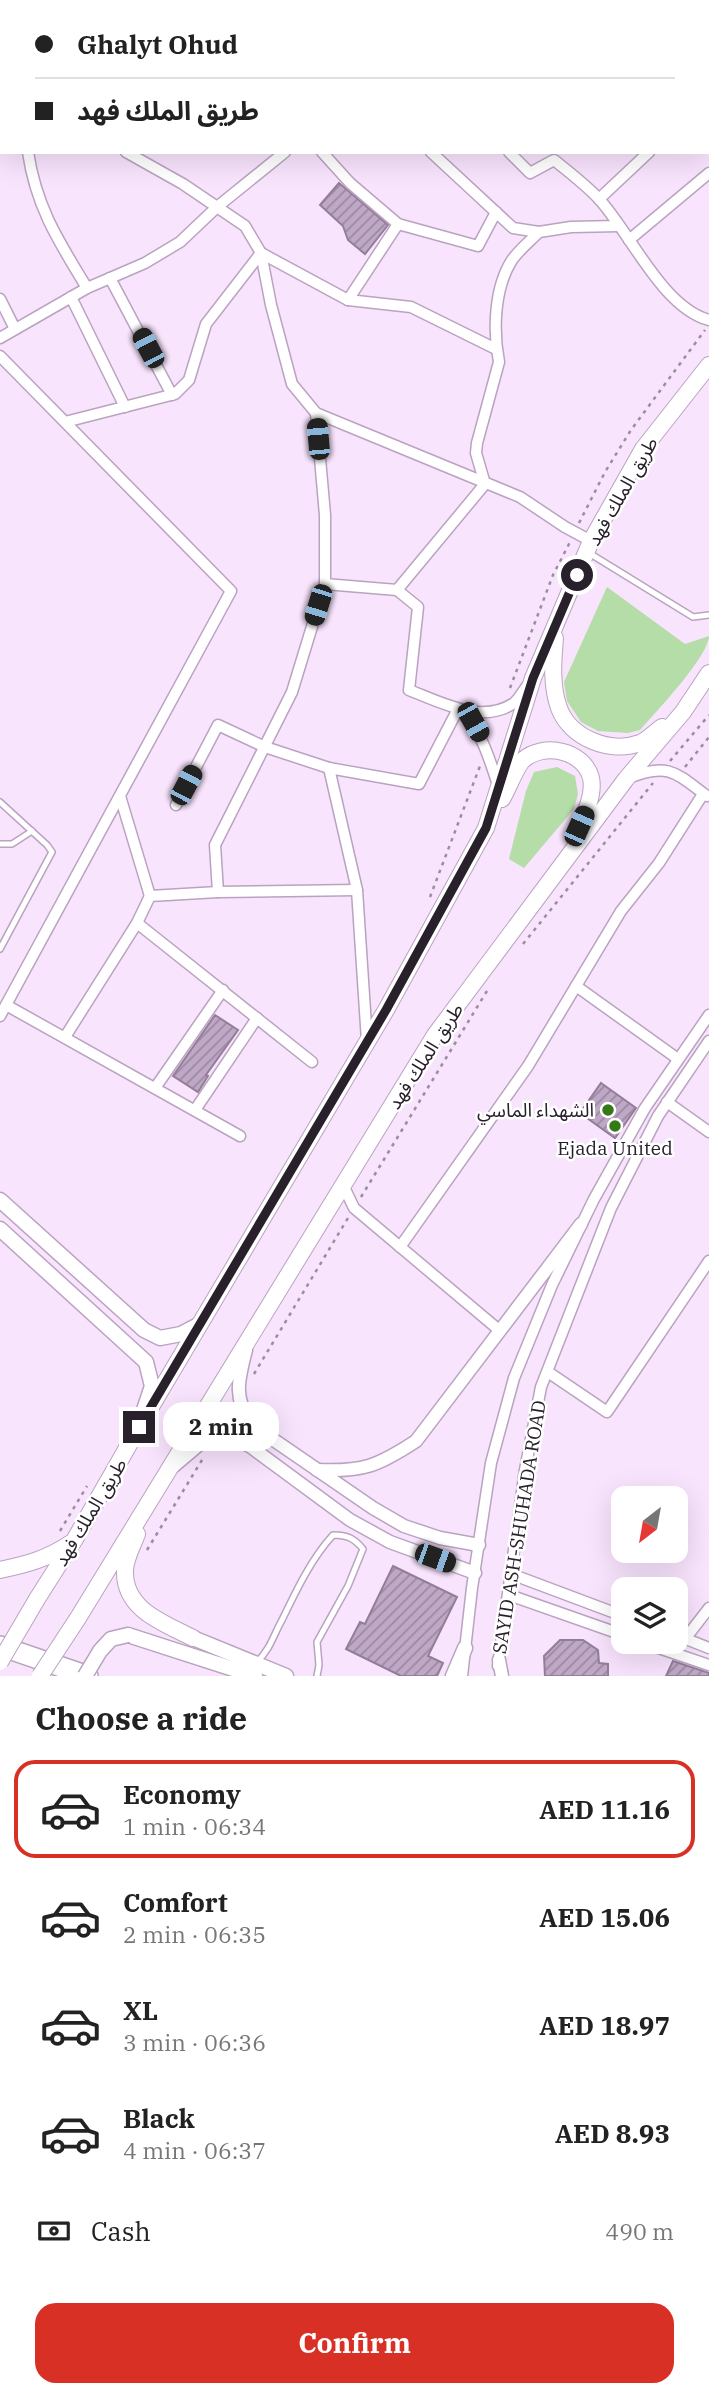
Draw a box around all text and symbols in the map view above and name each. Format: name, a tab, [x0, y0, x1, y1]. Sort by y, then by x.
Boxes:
text: Ghalyt Ohud	[77, 27, 238, 61]
text: طريق الملك فهد	[77, 93, 259, 127]
car	[129, 325, 168, 371]
car	[306, 417, 331, 461]
street label: طريق الملك فهد	[581, 432, 663, 550]
route start	[561, 559, 593, 591]
car	[302, 582, 335, 628]
car	[454, 699, 493, 745]
car	[167, 762, 206, 808]
car	[561, 803, 598, 849]
street label: طريق الملك فهد	[382, 998, 468, 1114]
place label: الشهداء الماسي	[477, 1098, 594, 1125]
marker: الشهداء الماسي	[600, 1102, 616, 1118]
marker: Ejada United	[607, 1118, 623, 1134]
place label: Ejada United	[557, 1136, 673, 1160]
street label: SAYID ASH-SHUHADA ROAD	[487, 1399, 551, 1655]
callout: 2 min	[164, 1402, 279, 1452]
route end	[123, 1411, 155, 1443]
text: 2 min	[189, 1411, 253, 1441]
street label: طريق الملك فهد	[48, 1454, 132, 1570]
north arrow	[611, 1486, 688, 1563]
map controls	[611, 1486, 688, 1654]
car	[412, 1541, 459, 1575]
button: layers	[611, 1577, 688, 1654]
text: Choose a ride	[35, 1697, 247, 1739]
text: Economy	[123, 1777, 241, 1811]
icon: car	[39, 1778, 102, 1841]
text: AED 11.16	[539, 1792, 670, 1826]
text: 1 min · 06:34	[123, 1811, 266, 1841]
text: Comfort	[123, 1885, 228, 1919]
icon: car	[39, 1886, 102, 1949]
text: AED 15.06	[539, 1900, 670, 1934]
text: 2 min · 06:35	[123, 1919, 266, 1949]
text: XL	[123, 1993, 158, 2027]
icon: car	[39, 1994, 102, 2057]
text: AED 18.97	[539, 2008, 670, 2042]
text: 3 min · 06:36	[123, 2027, 266, 2057]
text: Black	[123, 2101, 195, 2135]
icon: car	[39, 2102, 102, 2165]
text: AED 8.93	[555, 2116, 670, 2150]
text: 4 min · 06:37	[123, 2135, 266, 2165]
icon: cash	[35, 2212, 73, 2250]
text: Cash	[91, 2214, 151, 2248]
text: 490 m	[605, 2216, 674, 2246]
button: Confirm	[35, 2303, 674, 2383]

